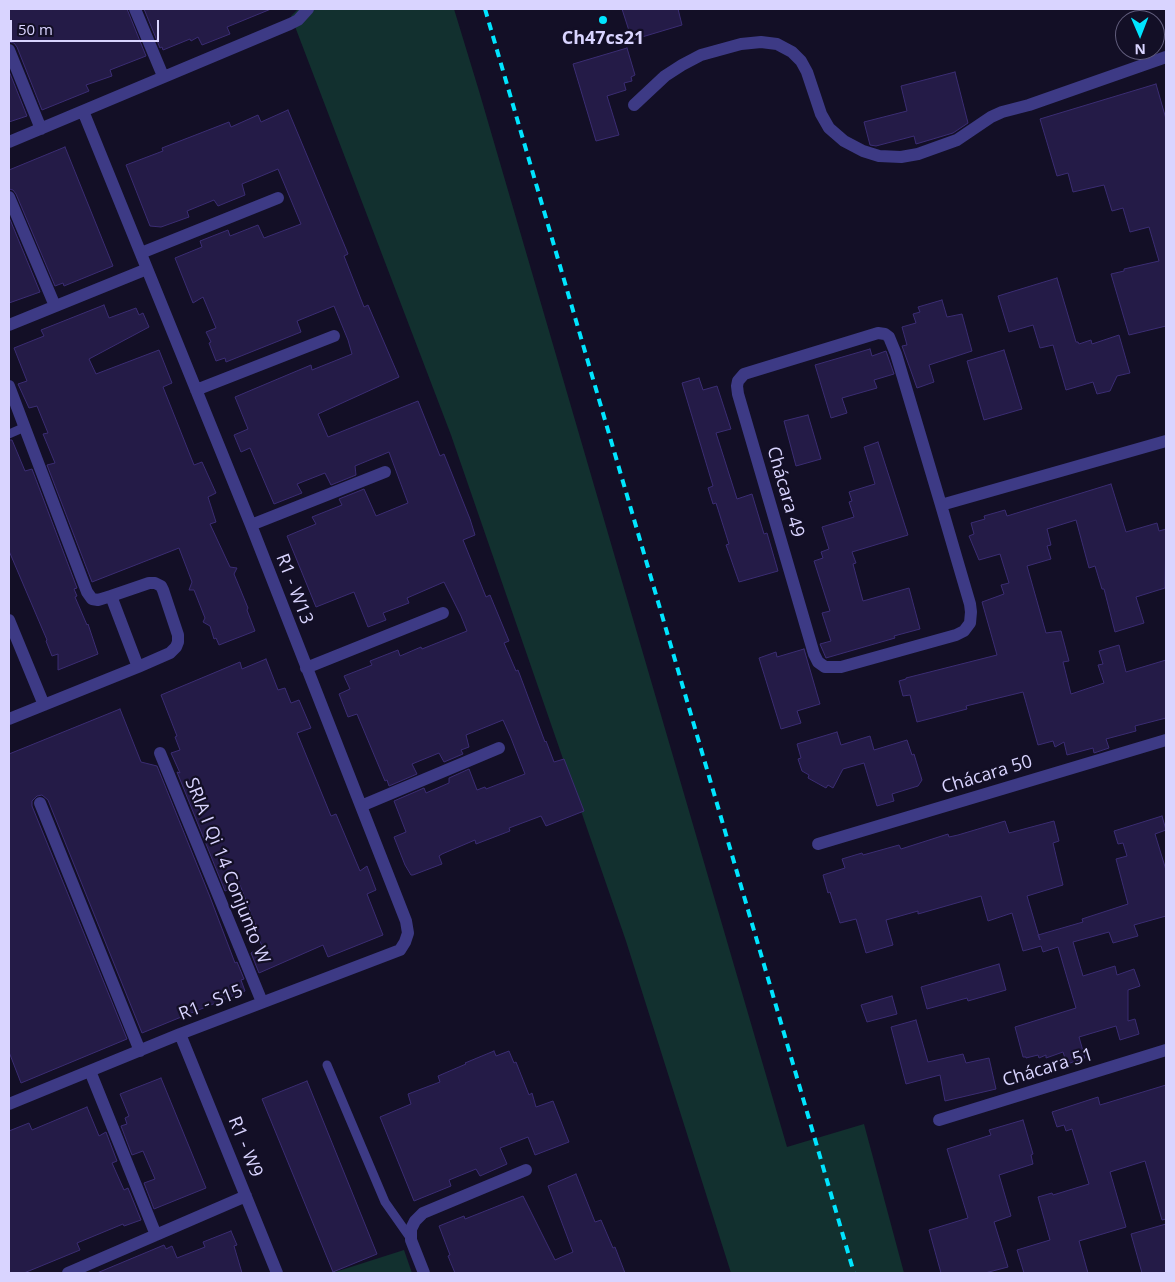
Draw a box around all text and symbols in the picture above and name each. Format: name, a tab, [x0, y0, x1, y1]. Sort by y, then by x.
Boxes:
scale bar	[12, 10, 161, 42]
north arrow	[1115, 10, 1165, 60]
marker: Ch47cs21	[597, 14, 609, 26]
text: 50 m	[18, 19, 53, 39]
place label: Ch47cs21	[562, 28, 644, 50]
text: N	[1134, 40, 1146, 59]
street label: Chácara 49	[762, 444, 808, 540]
street label: R1 - W13	[271, 551, 317, 627]
street label: Chácara 50	[939, 751, 1035, 799]
street label: SRIA I Qi 14 Conjunto W	[180, 775, 274, 967]
street label: R1 - S15	[176, 980, 246, 1026]
street label: Chácara 51	[1000, 1044, 1096, 1092]
street label: R1 - W9	[223, 1114, 267, 1180]

